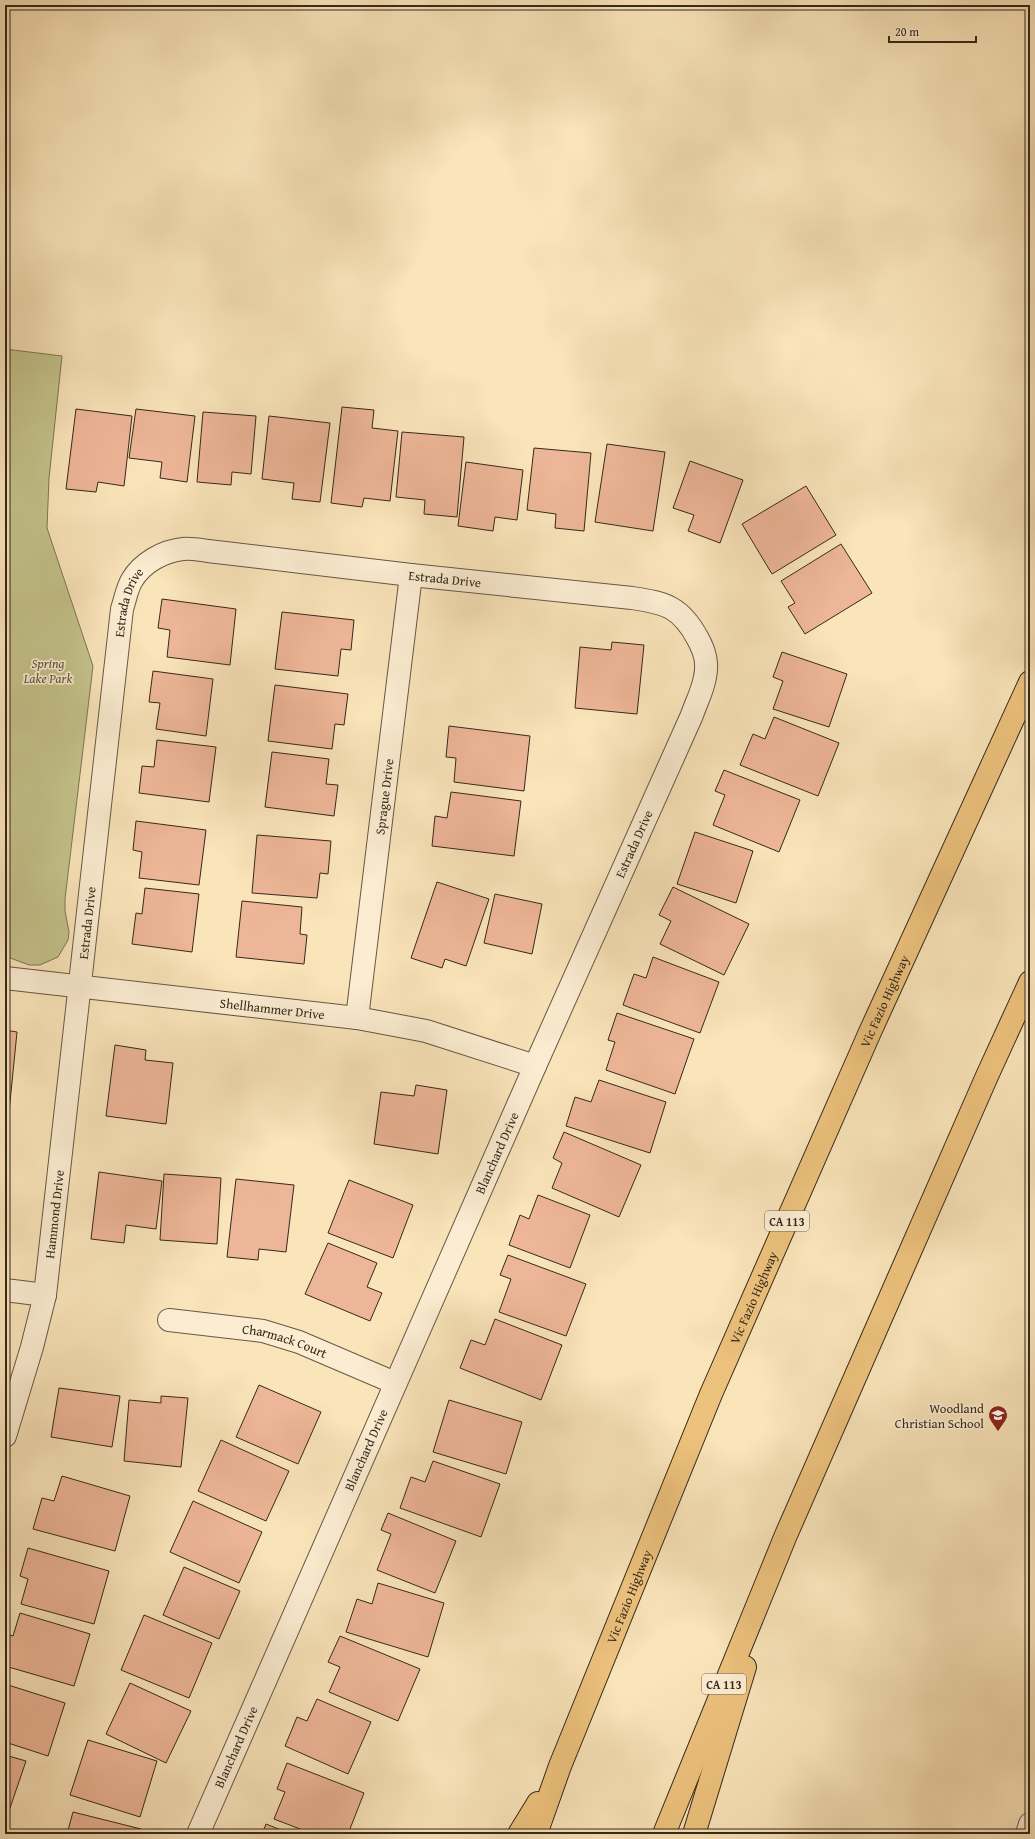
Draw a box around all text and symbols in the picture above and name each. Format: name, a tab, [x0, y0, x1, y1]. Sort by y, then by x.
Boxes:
scale bar	[889, 18, 976, 44]
text: 20 m	[895, 23, 919, 40]
street label: Estrada Drive	[109, 563, 147, 638]
street label: Estrada Drive	[408, 565, 482, 592]
park label: Spring Lake Park	[23, 654, 72, 688]
street label: Sprague Drive	[370, 758, 398, 836]
street label: Estrada Drive	[611, 807, 657, 881]
street label: Estrada Drive	[73, 886, 100, 960]
street label: Vic Fazio Highway	[855, 951, 914, 1050]
street label: Shellhammer Drive	[219, 993, 326, 1024]
street label: Blanchard Drive	[470, 1109, 524, 1197]
street label: Hammond Drive	[40, 1169, 68, 1259]
road number: CA 113	[765, 1211, 809, 1231]
street label: Vic Fazio Highway	[725, 1248, 782, 1347]
street label: Charmack Court	[241, 1319, 331, 1363]
place label: Woodland Christian School	[895, 1399, 984, 1433]
school or university icon: Woodland Christian School	[987, 1404, 1009, 1432]
street label: Blanchard Drive	[339, 1406, 393, 1494]
street label: Vic Fazio Highway	[601, 1546, 656, 1646]
road number: CA 113	[702, 1674, 746, 1694]
street label: Blanchard Drive	[209, 1703, 263, 1791]

